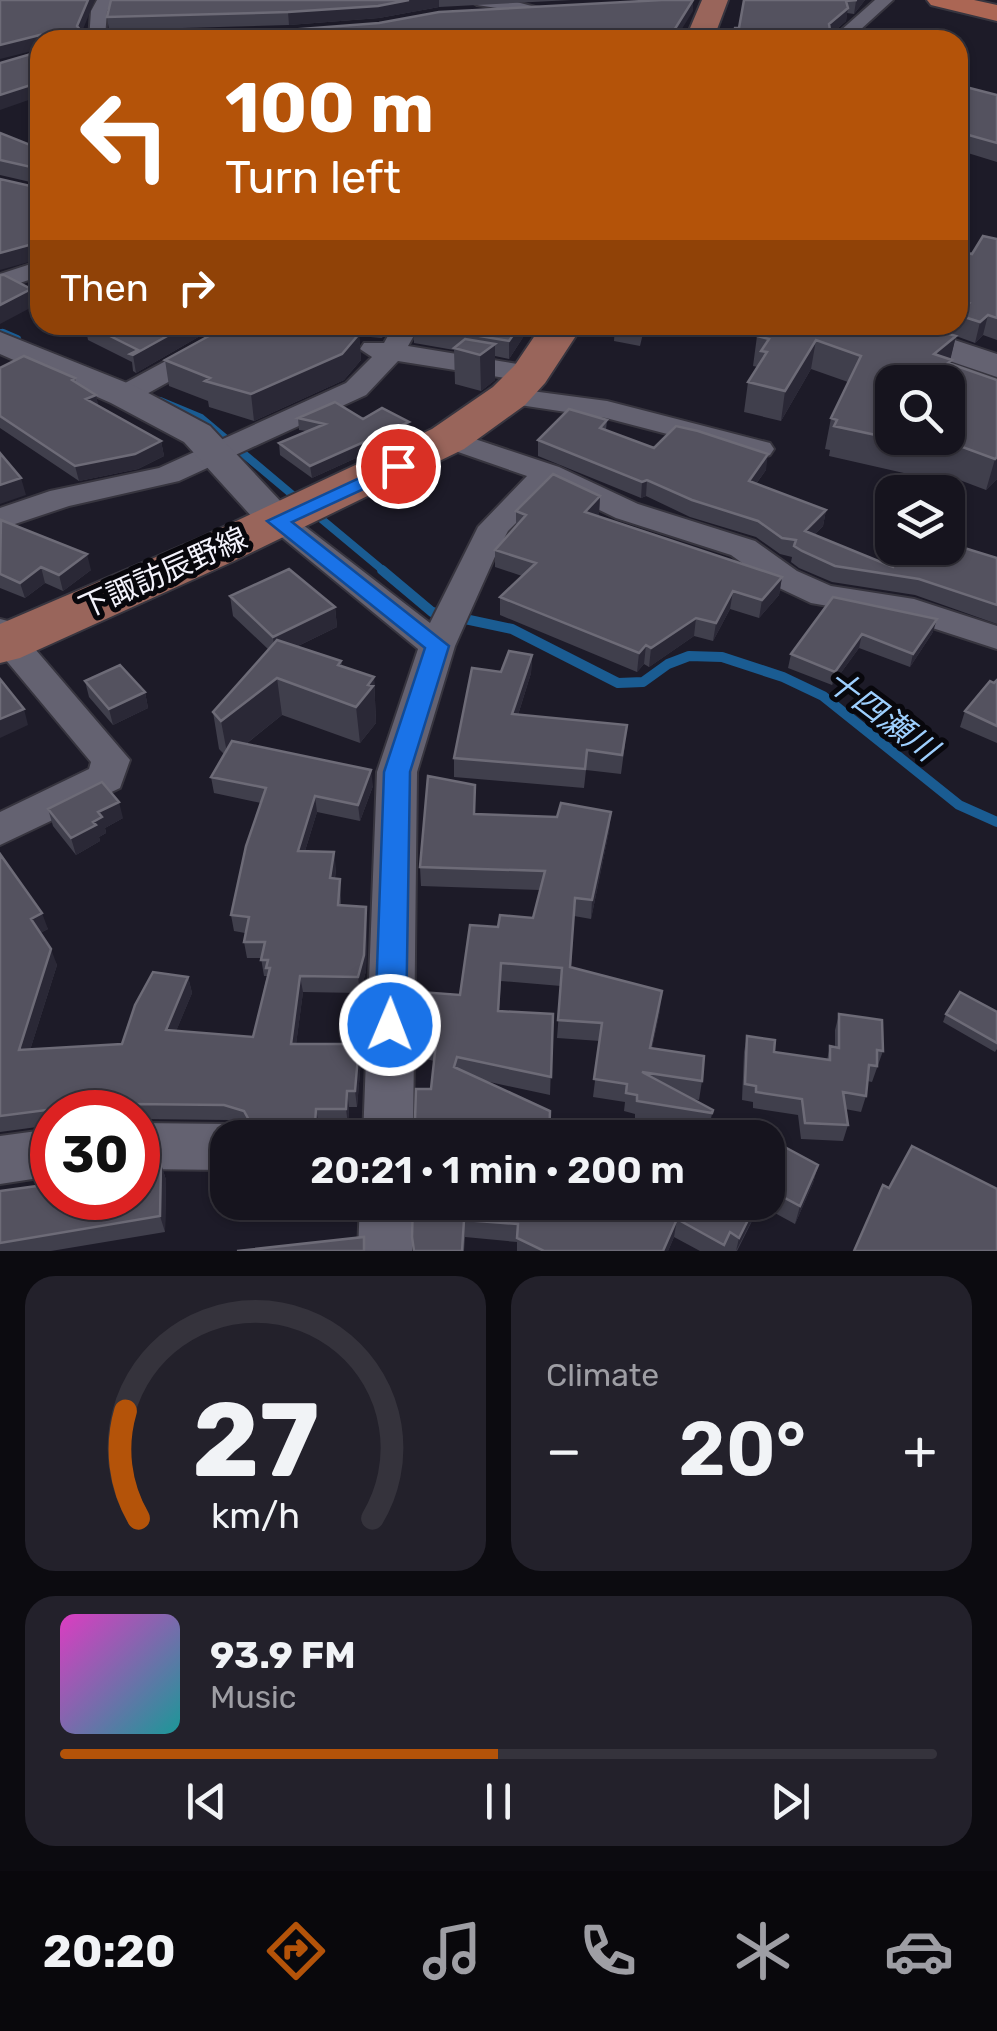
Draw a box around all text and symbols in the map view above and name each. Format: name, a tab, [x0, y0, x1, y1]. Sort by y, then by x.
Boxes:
text: 100 m	[225, 67, 434, 150]
icon: left	[60, 70, 190, 200]
text: Turn left	[225, 151, 401, 204]
icon: right	[169, 260, 224, 315]
text: Then	[60, 265, 149, 311]
map controls	[875, 365, 965, 565]
button: search	[875, 365, 965, 455]
pin	[356, 424, 441, 509]
icon: arrive	[371, 439, 426, 494]
button: layers	[875, 475, 965, 565]
street label: 下諏訪辰野線	[73, 520, 253, 626]
water label: 十四瀬川	[819, 661, 947, 770]
position arrow	[338, 973, 442, 1077]
speed limit sign: 30	[30, 1090, 160, 1220]
text: 20:21 · 1 min · 200 m	[310, 1147, 685, 1193]
text: Climate	[546, 1356, 659, 1394]
text: 27	[192, 1379, 319, 1502]
text: 20°	[678, 1405, 806, 1494]
text: −	[546, 1418, 582, 1483]
text: +	[903, 1418, 937, 1483]
text: km/h	[211, 1495, 300, 1537]
text: 93.9 FM	[210, 1632, 356, 1678]
text: Music	[210, 1678, 296, 1716]
icon: previous	[179, 1774, 234, 1829]
icon: pause	[471, 1774, 526, 1829]
icon: next	[763, 1774, 818, 1829]
icon: directions	[261, 1916, 331, 1986]
icon: music	[417, 1916, 487, 1986]
icon: phone	[573, 1916, 643, 1986]
icon: climate	[728, 1916, 798, 1986]
icon: car	[884, 1916, 954, 1986]
text: 20:20	[43, 1925, 176, 1978]

